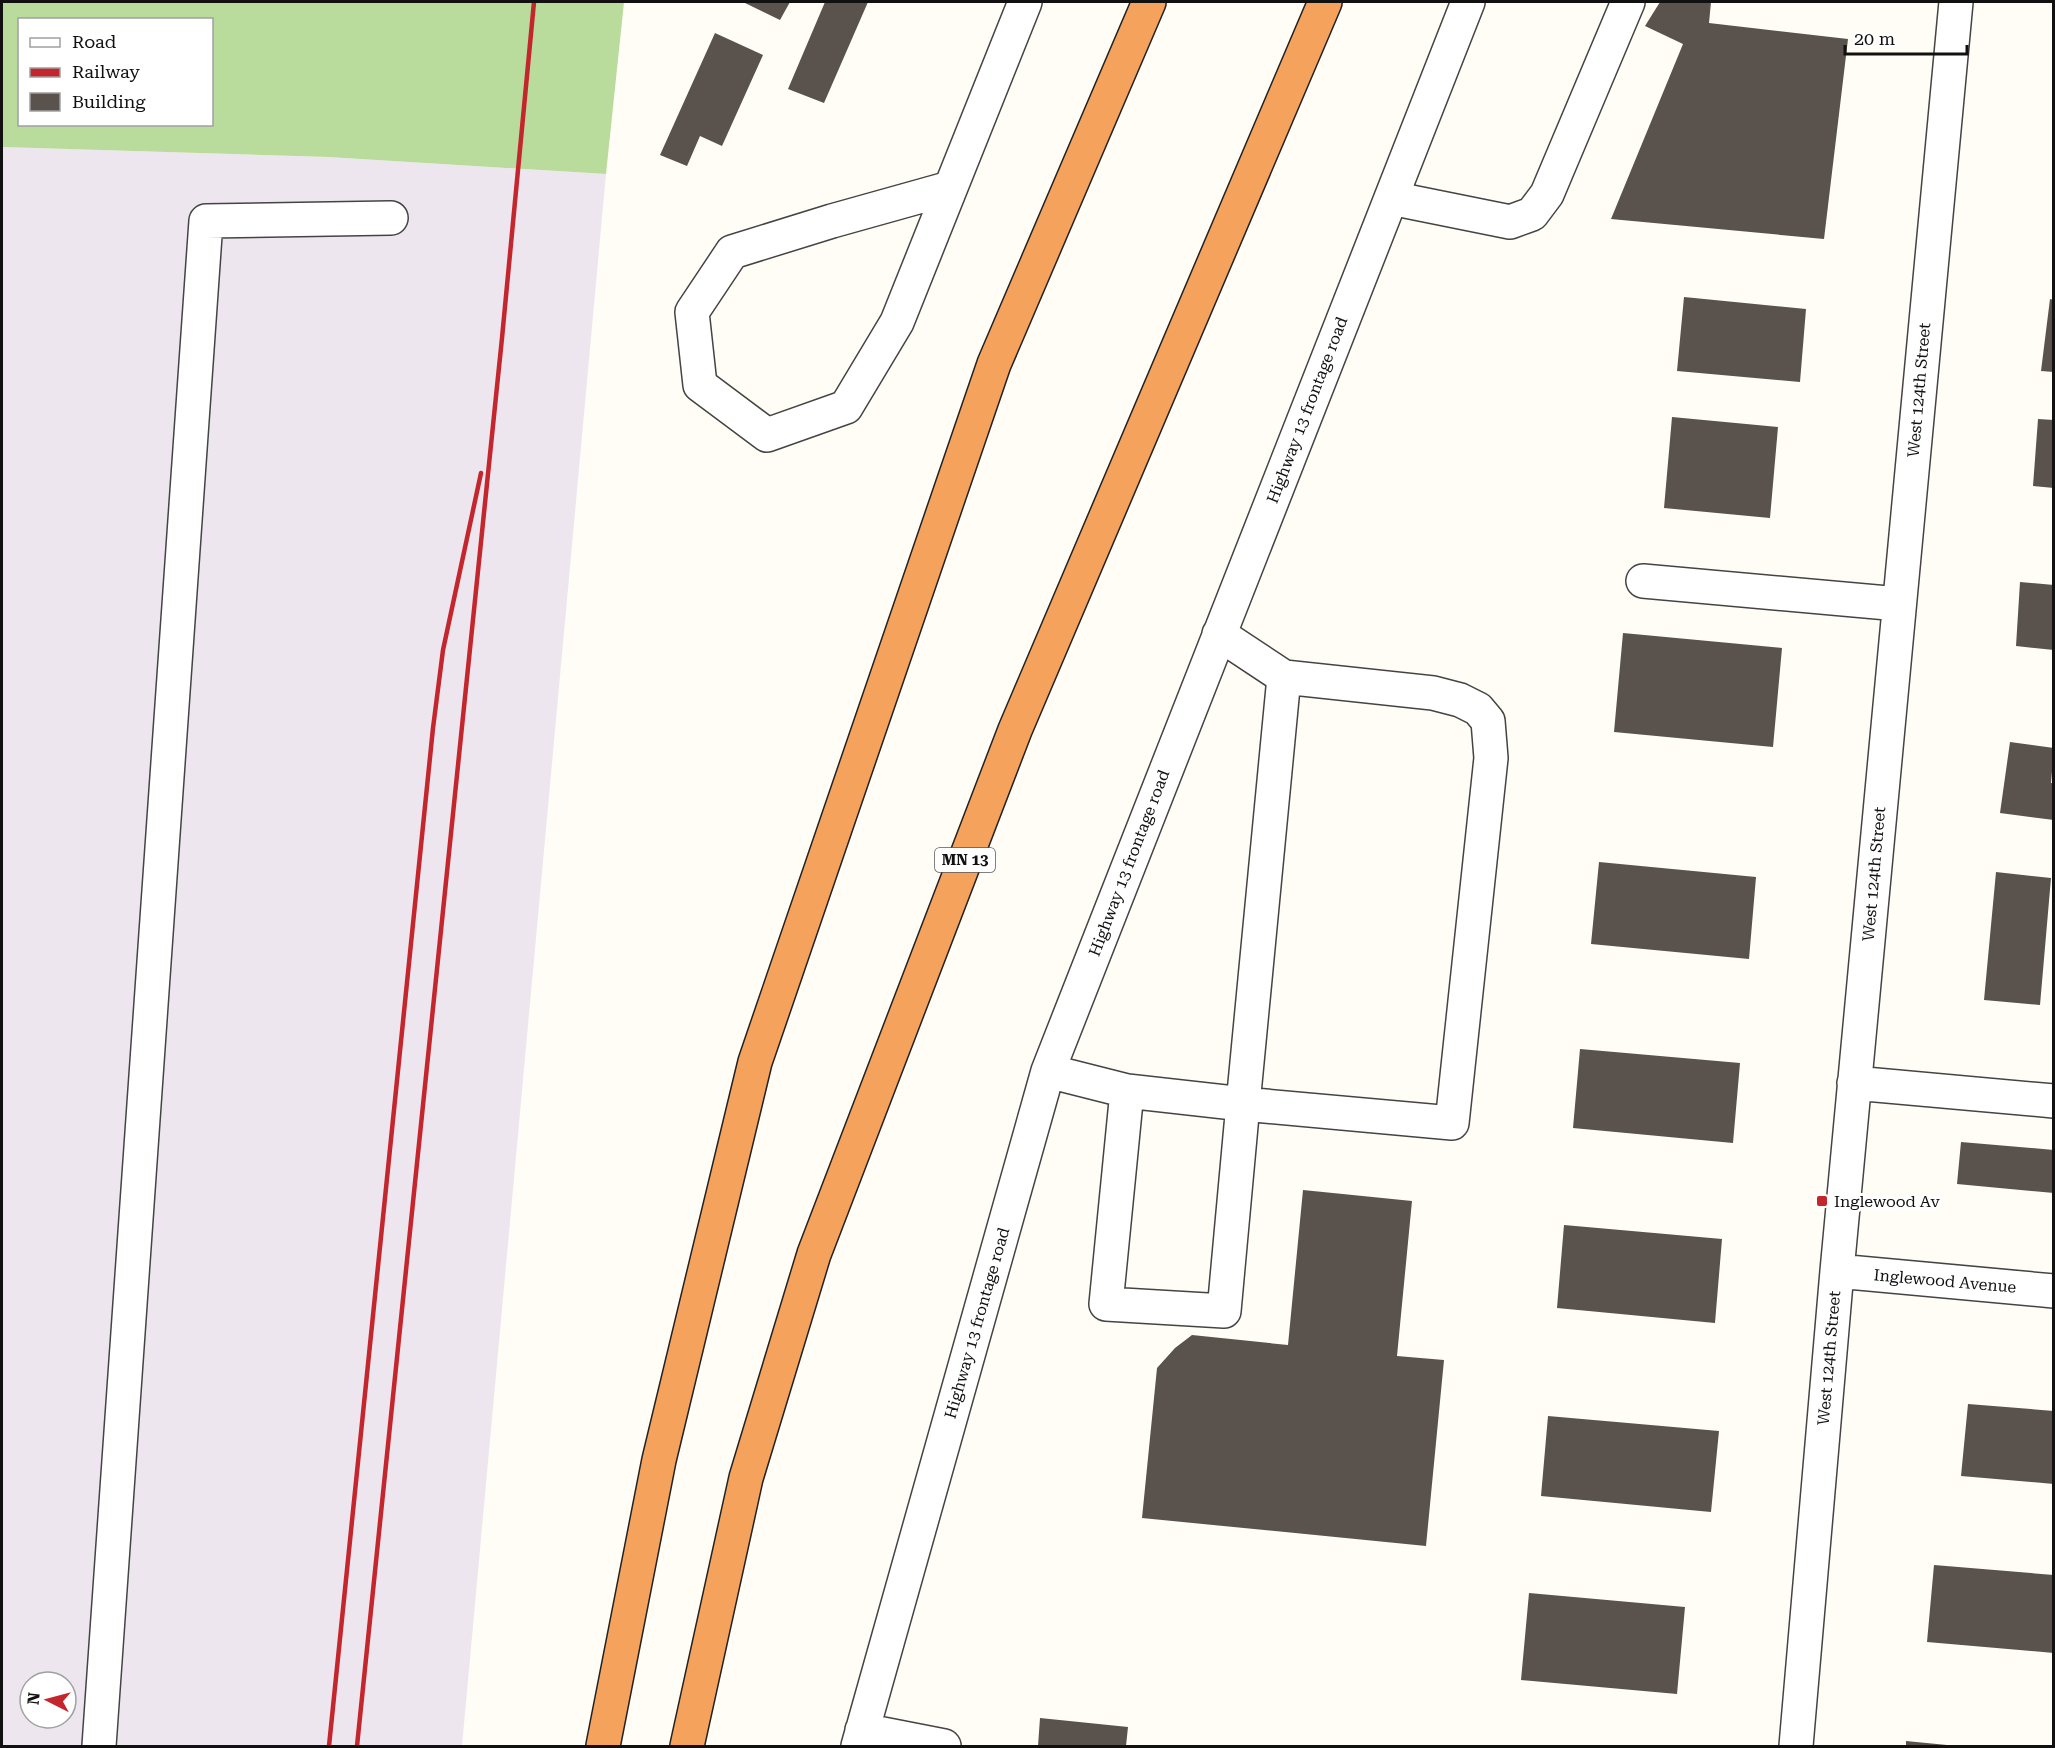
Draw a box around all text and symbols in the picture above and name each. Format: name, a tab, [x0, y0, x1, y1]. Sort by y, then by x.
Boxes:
legend	[18, 18, 213, 126]
scale bar	[1845, 18, 1966, 56]
text: 20 m	[1854, 28, 1895, 49]
text: Road	[72, 31, 117, 52]
text: Railway	[72, 61, 140, 82]
text: Building	[72, 91, 146, 112]
street label: Highway 13 frontage road	[1263, 314, 1351, 506]
street label: West 124th Street	[1904, 322, 1934, 458]
street label: Highway 13 frontage road	[1085, 767, 1173, 959]
street label: West 124th Street	[1859, 806, 1889, 942]
road number: MN 13	[935, 848, 995, 872]
place label: Inglewood Av	[1834, 1192, 1941, 1211]
marker: Inglewood Av	[1815, 1194, 1829, 1208]
street label: Highway 13 frontage road	[941, 1225, 1013, 1421]
street label: Inglewood Avenue	[1873, 1265, 2017, 1297]
street label: West 124th Street	[1814, 1290, 1844, 1426]
north arrow	[18, 1670, 78, 1730]
text: N	[23, 1691, 44, 1706]

